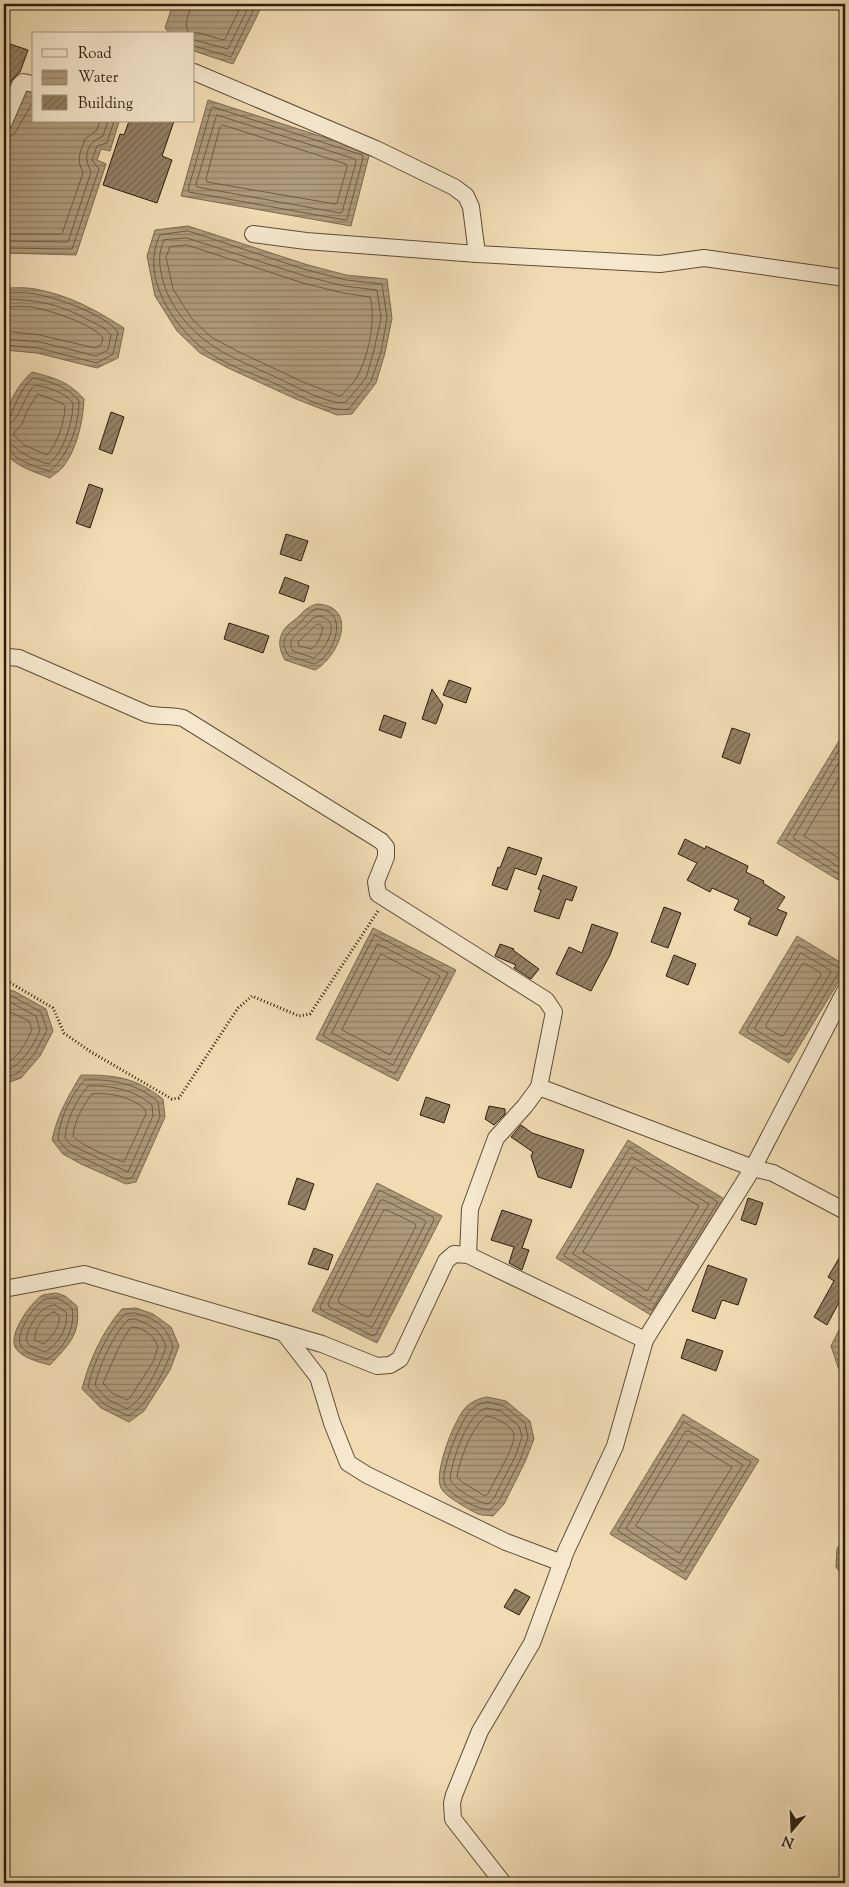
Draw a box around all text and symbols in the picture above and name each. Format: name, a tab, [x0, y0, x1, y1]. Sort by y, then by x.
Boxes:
legend	[32, 32, 195, 122]
text: Road	[78, 44, 112, 65]
text: Water	[78, 68, 119, 89]
text: Building	[78, 94, 133, 115]
north arrow	[766, 1804, 816, 1854]
text: N	[780, 1829, 797, 1852]

